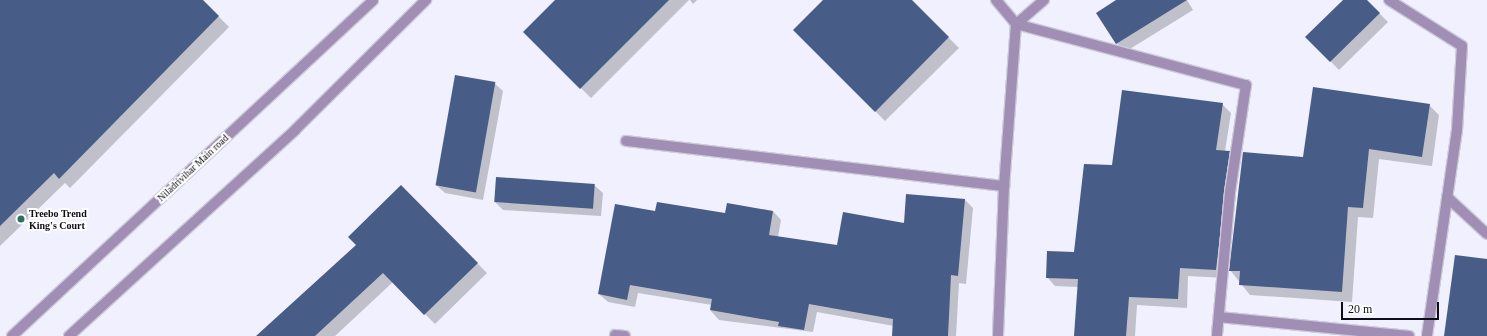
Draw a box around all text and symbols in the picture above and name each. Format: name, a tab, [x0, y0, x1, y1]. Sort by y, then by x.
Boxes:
street label: Niladrivihar Main road	[155, 132, 231, 204]
place label: Treebo Trend King's Court	[29, 207, 87, 230]
marker: Treebo Trend King's Court	[16, 214, 26, 224]
scale bar	[1343, 294, 1441, 320]
text: 20 m	[1348, 302, 1372, 316]

